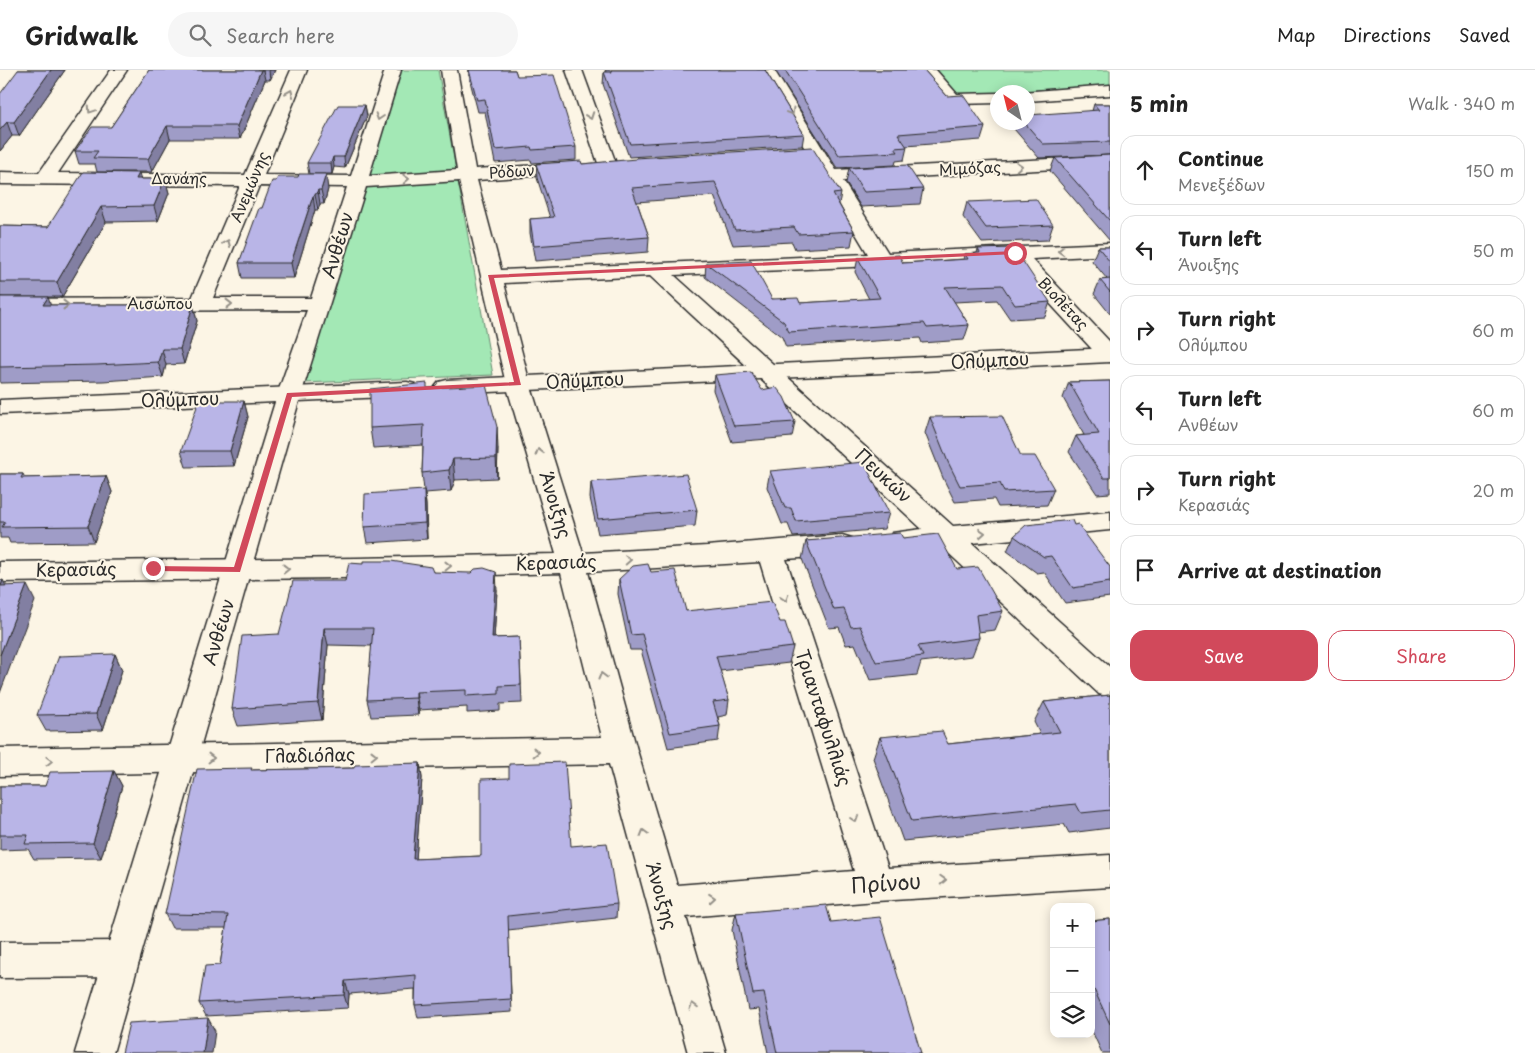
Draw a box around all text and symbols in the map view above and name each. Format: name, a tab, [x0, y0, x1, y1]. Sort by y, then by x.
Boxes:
search box	[168, 12, 518, 57]
text: Gridwalk	[25, 17, 138, 53]
icon: search	[186, 21, 214, 49]
text: Search here	[226, 21, 335, 49]
text: Map	[1277, 21, 1315, 48]
text: Directions	[1343, 21, 1431, 48]
text: Saved	[1459, 21, 1510, 48]
north arrow	[990, 85, 1035, 130]
text: 5 min	[1130, 87, 1188, 119]
one-way arrow	[283, 89, 294, 98]
text: Walk · 340 m	[1408, 91, 1515, 115]
one-way arrow	[88, 105, 97, 114]
one-way arrow	[785, 106, 795, 115]
one-way arrow	[584, 111, 594, 120]
one-way arrow	[374, 112, 384, 120]
text: Continue	[1178, 144, 1264, 172]
street label: Ανεμώνης	[223, 147, 274, 225]
street label: Μιμόζας	[938, 154, 1002, 181]
icon: ahead	[1131, 156, 1159, 184]
street label: Ρόδων	[488, 157, 536, 184]
text: 150 m	[1466, 158, 1514, 182]
one-way arrow	[1015, 160, 1023, 171]
street label: Δανάης	[151, 166, 207, 189]
text: Μενεξέδων	[1178, 172, 1265, 196]
one-way arrow	[403, 174, 411, 185]
street label: Ανθέων	[314, 208, 359, 281]
text: Turn left	[1178, 224, 1262, 252]
icon: left	[1131, 236, 1159, 264]
text: 50 m	[1473, 238, 1514, 262]
one-way arrow	[220, 239, 231, 248]
route start	[1004, 242, 1027, 265]
one-way arrow	[1057, 246, 1065, 256]
text: Άνοιξης	[1178, 252, 1239, 276]
street label: Βιολέτας	[1033, 271, 1095, 335]
street label: Αισώπου	[127, 291, 193, 314]
one-way arrow	[225, 299, 233, 309]
one-way arrow	[62, 300, 70, 310]
text: Turn right	[1178, 304, 1276, 332]
icon: right	[1131, 316, 1159, 344]
text: 60 m	[1472, 318, 1514, 342]
text: Ολύμπου	[1178, 332, 1248, 356]
street label: Ολύμπου	[950, 344, 1030, 375]
street label: Ολύμπου	[545, 364, 625, 395]
street label: Ολύμπου	[140, 384, 220, 413]
text: Turn left	[1178, 384, 1262, 412]
icon: left	[1131, 396, 1159, 424]
text: 60 m	[1472, 398, 1514, 422]
text: Ανθέων	[1178, 412, 1239, 436]
street label: Πευκών	[849, 441, 919, 509]
one-way arrow	[534, 449, 544, 457]
text: Turn right	[1178, 464, 1276, 492]
street label: Άνοιξης	[533, 468, 579, 542]
icon: right	[1131, 476, 1159, 504]
text: 20 m	[1473, 478, 1514, 502]
text: Κερασιάς	[1178, 492, 1250, 516]
one-way arrow	[978, 528, 986, 539]
street label: Κερασιάς	[515, 547, 597, 576]
street label: Κερασιάς	[35, 554, 117, 583]
one-way arrow	[624, 554, 632, 565]
icon: arrive	[1131, 556, 1159, 584]
text: Arrive at destination	[1178, 556, 1382, 584]
route end	[142, 557, 165, 580]
one-way arrow	[444, 561, 452, 571]
one-way arrow	[282, 564, 290, 574]
one-way arrow	[779, 593, 789, 601]
street label: Ανθέων	[195, 595, 240, 668]
button: Save	[1130, 630, 1318, 681]
button: Share	[1328, 630, 1515, 681]
street label: Τριανταφυλλιάς	[790, 646, 859, 790]
one-way arrow	[597, 673, 607, 681]
street label: Γλαδιόλας	[264, 740, 356, 769]
one-way arrow	[532, 747, 540, 757]
one-way arrow	[370, 750, 378, 760]
one-way arrow	[207, 753, 215, 764]
one-way arrow	[45, 756, 53, 766]
one-way arrow	[850, 815, 860, 823]
one-way arrow	[639, 830, 649, 838]
street label: Άνοιξης	[640, 859, 685, 932]
street label: Πρίνου	[850, 864, 922, 900]
one-way arrow	[940, 875, 948, 886]
one-way arrow	[708, 893, 716, 904]
map controls	[1050, 903, 1095, 1038]
button: +	[1050, 903, 1095, 948]
button: −	[1050, 948, 1095, 993]
button: layers	[1050, 993, 1095, 1038]
one-way arrow	[689, 1003, 699, 1011]

